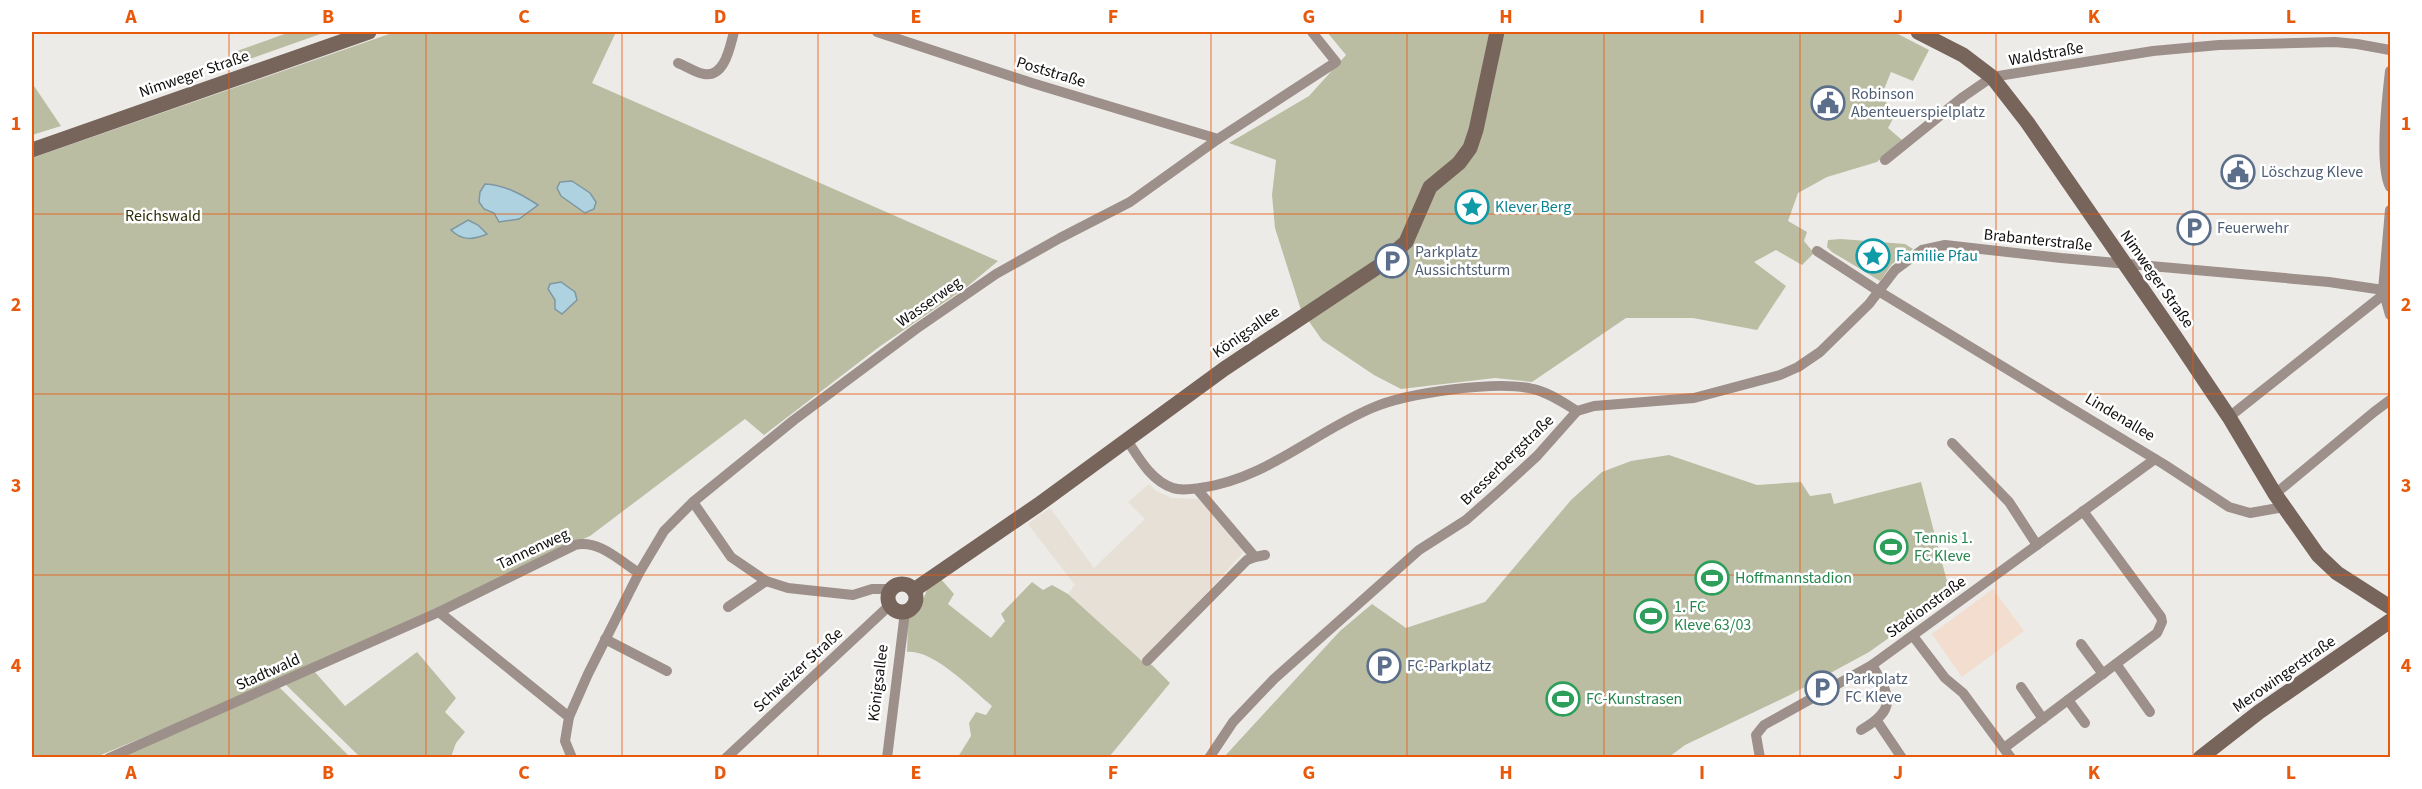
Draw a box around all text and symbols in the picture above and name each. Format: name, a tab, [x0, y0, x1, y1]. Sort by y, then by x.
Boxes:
text: A	[124, 3, 137, 31]
text: B	[322, 3, 334, 31]
text: C	[518, 3, 530, 31]
text: D	[714, 3, 726, 31]
text: E	[911, 3, 921, 31]
text: F	[1108, 3, 1118, 31]
text: G	[1303, 3, 1315, 31]
text: H	[1499, 3, 1513, 31]
text: I	[1699, 3, 1705, 31]
text: J	[1893, 3, 1903, 31]
text: K	[2088, 3, 2101, 31]
text: L	[2286, 3, 2296, 31]
street label: Waldstraße	[2007, 37, 2085, 71]
street label: Nimweger Straße	[136, 45, 252, 103]
street label: Poststraße	[1014, 51, 1088, 93]
place label: Robinson Abenteuerspielplatz	[1851, 83, 1985, 123]
public building icon: Robinson Abenteuerspielplatz	[1810, 85, 1846, 121]
text: 1	[11, 110, 21, 138]
text: 1	[2401, 110, 2411, 138]
public building icon: Löschzug Kleve	[2220, 154, 2256, 190]
place label: Löschzug Kleve	[2261, 161, 2363, 183]
place icon: Klever Berg	[1454, 189, 1490, 225]
place label: Klever Berg	[1495, 196, 1571, 218]
park label: Reichswald	[125, 205, 201, 227]
parking icon: Feuerwehr	[2176, 210, 2212, 246]
place label: Feuerwehr	[2217, 217, 2289, 239]
street label: Brabanterstraße	[1983, 223, 2093, 257]
street label: Nimweger Straße	[2115, 225, 2199, 333]
place icon: Familie Pfau	[1855, 238, 1891, 274]
place label: Parkplatz Aussichtsturm	[1415, 241, 1510, 281]
parking icon: Parkplatz Aussichtsturm	[1374, 243, 1410, 279]
place label: Familie Pfau	[1896, 245, 1978, 267]
street label: Wasserweg	[892, 272, 966, 332]
text: 2	[11, 291, 21, 319]
text: 2	[2401, 291, 2411, 319]
street label: Königsallee	[1208, 301, 1284, 363]
street label: Lindenallee	[2081, 387, 2159, 447]
street label: Bresserbergstraße	[1455, 410, 1559, 510]
text: 3	[11, 472, 21, 500]
text: 3	[2401, 472, 2411, 500]
street label: Tannenweg	[493, 523, 573, 575]
place label: Tennis 1. FC Kleve	[1914, 527, 1973, 567]
sports icon: Tennis 1. FC Kleve	[1873, 529, 1909, 565]
sports icon: Hoffmannstadion	[1694, 560, 1730, 596]
place label: Hoffmannstadion	[1735, 567, 1852, 589]
street label: Stadionstraße	[1882, 571, 1970, 643]
place label: 1. FC Kleve 63/03	[1674, 596, 1751, 636]
sports icon: 1. FC Kleve 63/03	[1633, 598, 1669, 634]
street label: Schweizer Straße	[748, 623, 848, 717]
street label: Merowingerstraße	[2228, 630, 2340, 718]
street label: Königsallee	[862, 643, 894, 723]
street label: Stadtwald	[232, 648, 304, 696]
parking icon: FC-Parkplatz	[1366, 648, 1402, 684]
text: 4	[11, 652, 22, 680]
text: 4	[2401, 652, 2412, 680]
place label: FC-Parkplatz	[1407, 655, 1492, 677]
place label: Parkplatz FC Kleve	[1845, 668, 1908, 708]
parking icon: Parkplatz FC Kleve	[1804, 670, 1840, 706]
sports icon: FC-Kunstrasen	[1545, 681, 1581, 717]
place label: FC-Kunstrasen	[1586, 688, 1682, 710]
text: A	[124, 759, 137, 787]
text: B	[322, 759, 334, 787]
text: C	[518, 759, 530, 787]
text: D	[714, 759, 726, 787]
text: E	[911, 759, 921, 787]
text: F	[1108, 759, 1118, 787]
text: G	[1303, 759, 1315, 787]
text: H	[1499, 759, 1513, 787]
text: I	[1699, 759, 1705, 787]
text: J	[1893, 759, 1903, 787]
text: K	[2088, 759, 2101, 787]
text: L	[2286, 759, 2296, 787]

